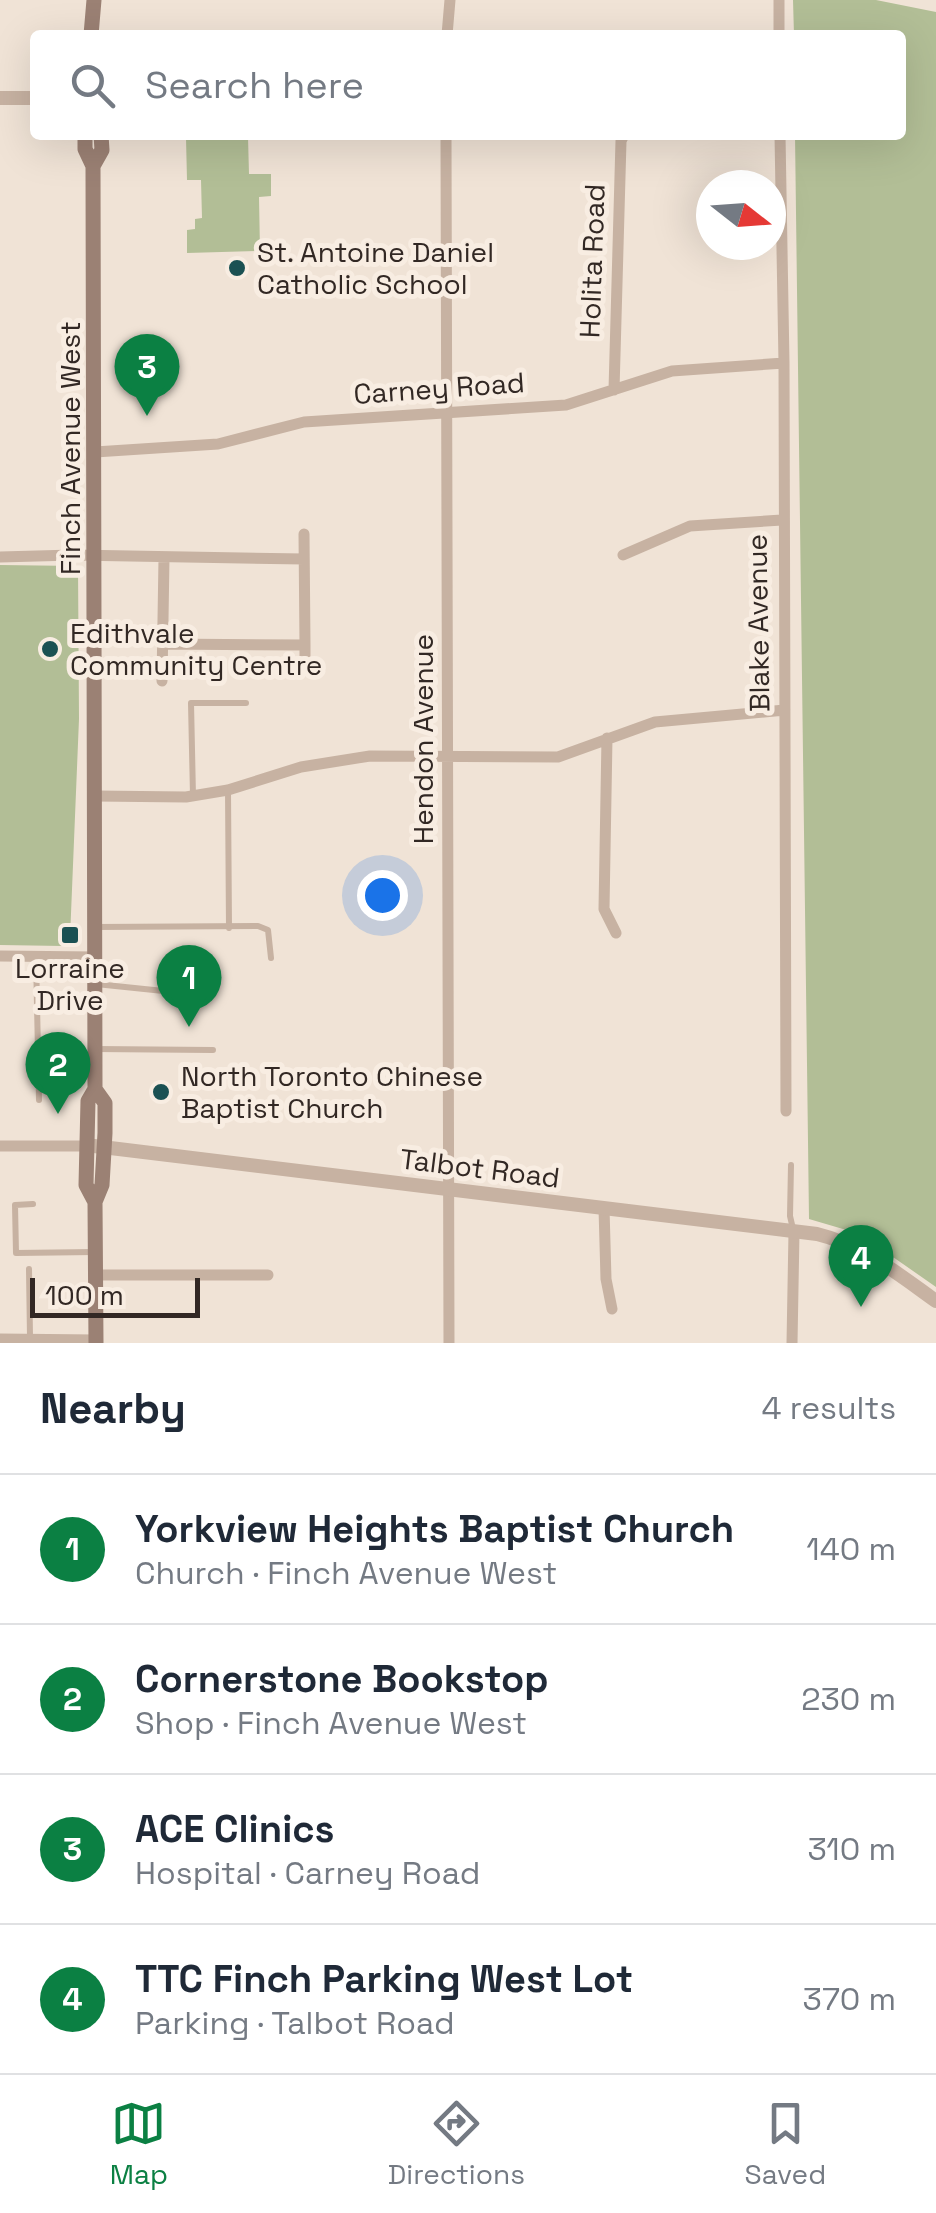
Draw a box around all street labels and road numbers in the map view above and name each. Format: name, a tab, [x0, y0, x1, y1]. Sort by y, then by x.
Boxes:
street label: Holita Road	[571, 183, 613, 339]
street label: Finch Avenue West	[52, 321, 88, 575]
street label: Carney Road	[352, 364, 526, 412]
street label: Blake Avenue	[738, 534, 778, 712]
street label: Hendon Avenue	[405, 634, 441, 844]
street label: Talbot Road	[398, 1140, 562, 1196]

